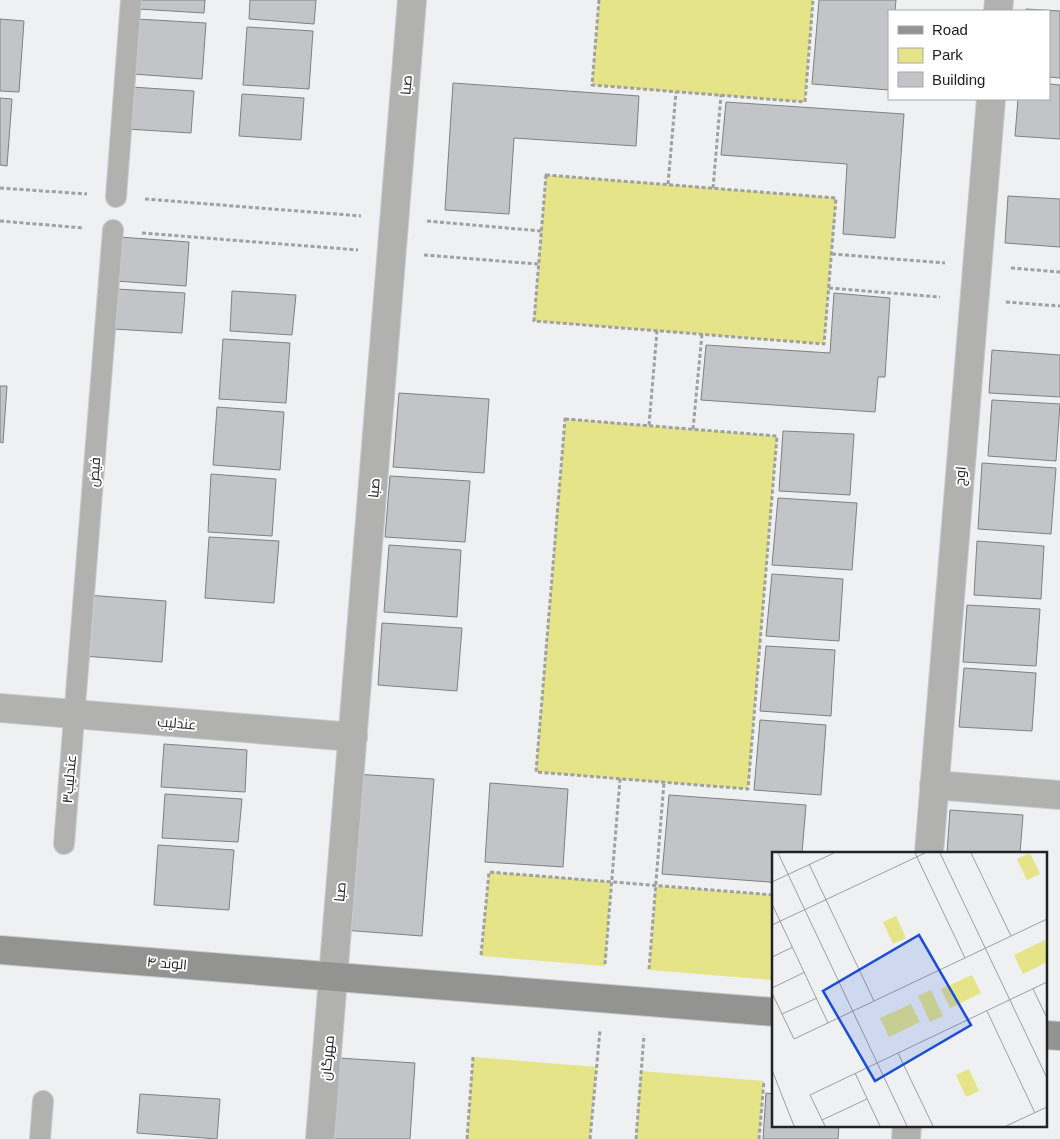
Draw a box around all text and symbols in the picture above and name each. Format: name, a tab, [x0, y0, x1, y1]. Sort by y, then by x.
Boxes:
legend	[888, 10, 1050, 100]
text: Road	[932, 21, 968, 38]
text: Park	[932, 46, 963, 63]
text: Building	[932, 71, 985, 88]
street label: صبا	[397, 75, 415, 95]
street label: فیض	[85, 456, 103, 488]
street label: اوج	[951, 466, 970, 487]
street label: صبا	[365, 477, 383, 499]
street label: عندلیب	[157, 713, 197, 733]
street label: عندلیب۳	[59, 754, 79, 804]
inset map	[772, 852, 1048, 1126]
street label: صبا	[331, 881, 349, 903]
street label: الوند ۴	[146, 953, 188, 973]
street label: مهرگان	[317, 1035, 337, 1081]

